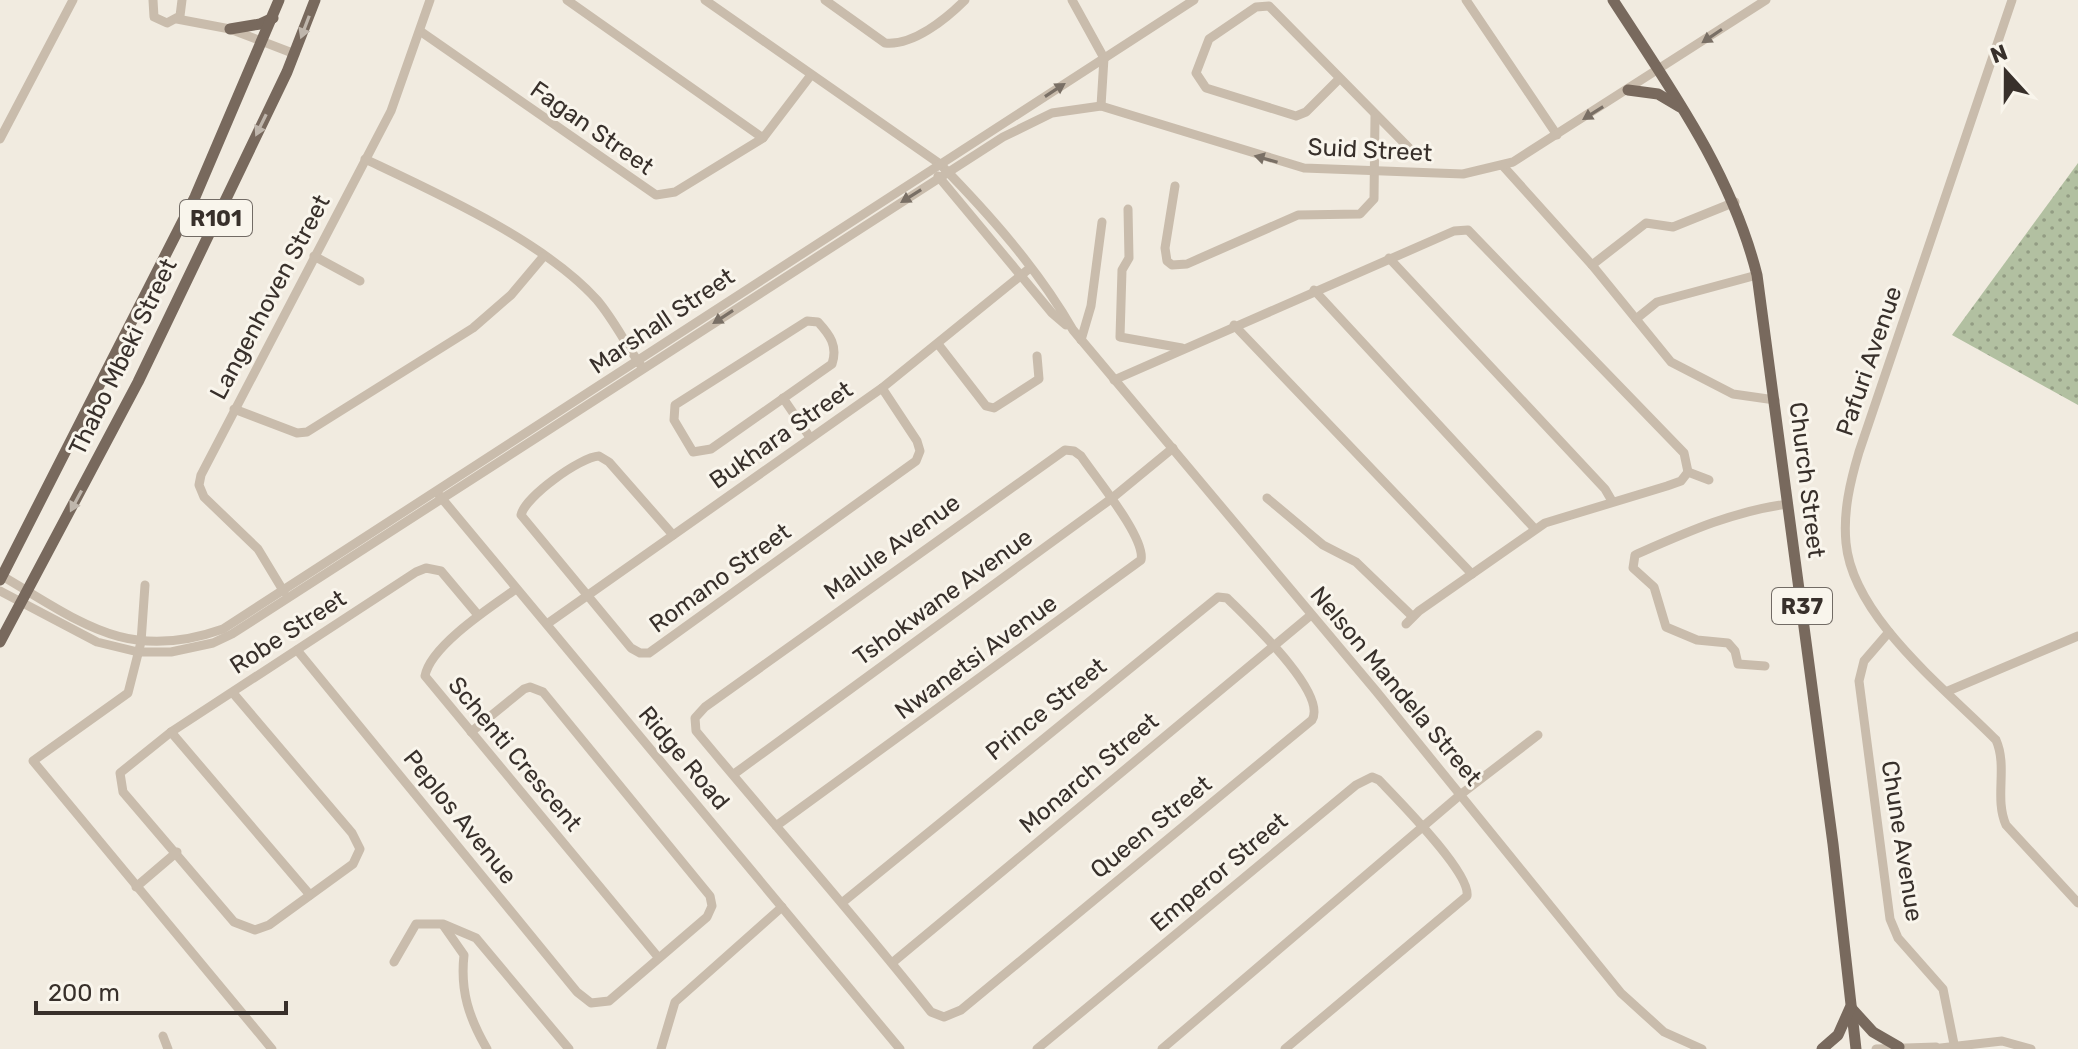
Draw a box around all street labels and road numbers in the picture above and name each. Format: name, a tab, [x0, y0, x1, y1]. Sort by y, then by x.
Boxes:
street label: Fagan Street	[525, 75, 659, 181]
street label: Suid Street	[1307, 133, 1433, 167]
street label: Langenhoven Street	[204, 190, 336, 404]
road number: R101	[180, 200, 252, 236]
street label: Thabo Mbeki Street	[63, 254, 183, 460]
street label: Marshall Street	[584, 262, 740, 380]
street label: Pafuri Avenue	[1830, 283, 1908, 439]
street label: Bukhara Street	[704, 375, 858, 495]
street label: Church Street	[1784, 400, 1830, 560]
street label: Malule Avenue	[819, 488, 965, 606]
street label: Romano Street	[644, 517, 796, 639]
street label: Tshokwane Avenue	[848, 523, 1038, 671]
street label: Nelson Mandela Street	[1305, 581, 1487, 791]
street label: Robe Street	[225, 584, 351, 680]
road number: R37	[1772, 588, 1832, 624]
street label: Nwanetsi Avenue	[890, 589, 1062, 725]
street label: Prince Street	[980, 652, 1112, 766]
street label: Schenti Crescent	[442, 671, 588, 837]
street label: Ridge Road	[633, 701, 735, 815]
street label: Monarch Street	[1014, 707, 1164, 839]
street label: Peplos Avenue	[397, 744, 523, 890]
street label: Chune Avenue	[1875, 759, 1929, 923]
street label: Queen Street	[1085, 770, 1217, 884]
street label: Emperor Street	[1145, 807, 1293, 937]

